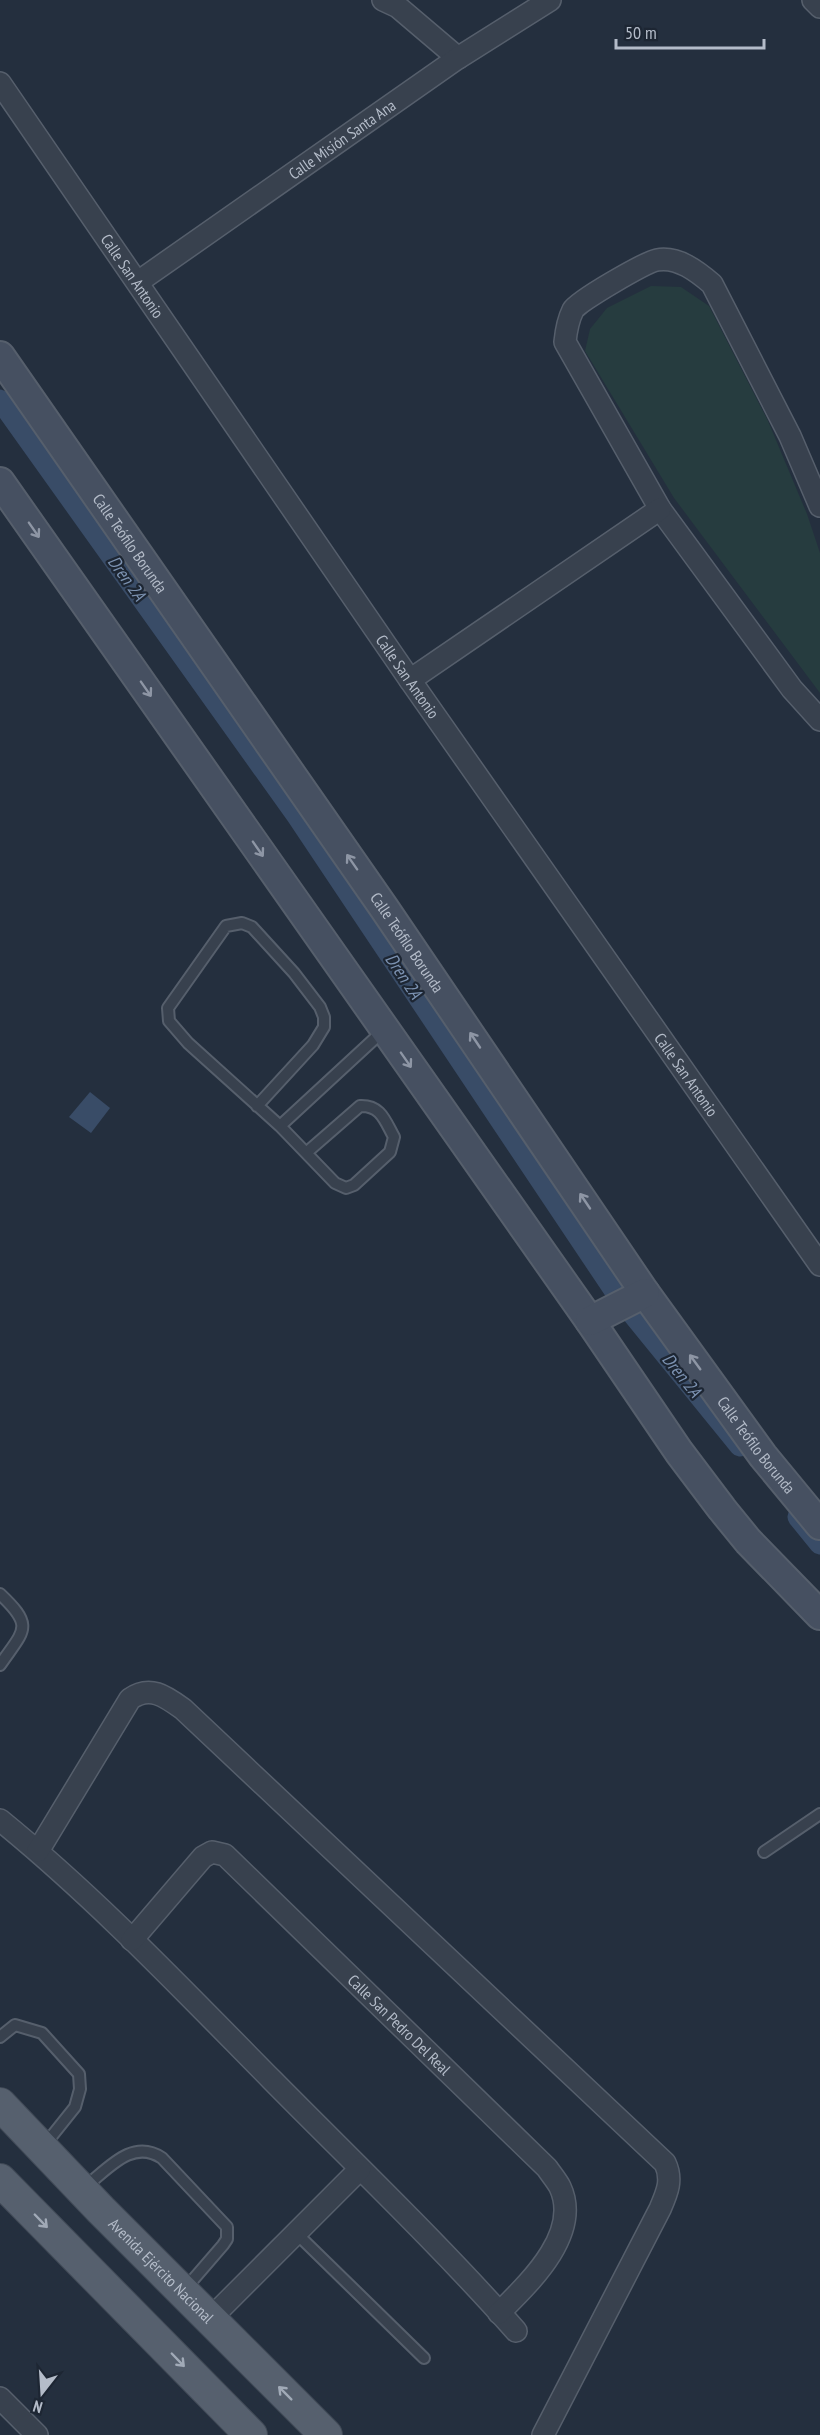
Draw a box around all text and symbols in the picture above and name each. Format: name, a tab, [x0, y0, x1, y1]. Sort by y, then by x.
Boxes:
scale bar	[616, 12, 764, 50]
text: 50 m	[625, 21, 657, 44]
street label: Calle Misión Santa Ana	[285, 95, 399, 184]
street label: Calle San Antonio	[97, 230, 168, 322]
street label: Calle Teófilo Borunda	[89, 490, 172, 597]
one-way arrow	[28, 521, 40, 537]
water label: Dren 2A	[103, 551, 151, 605]
street label: Calle San Antonio	[372, 631, 444, 722]
one-way arrow	[140, 681, 152, 697]
one-way arrow	[251, 840, 264, 856]
one-way arrow	[346, 855, 358, 871]
street label: Calle Teófilo Borunda	[366, 888, 448, 996]
water label: Dren 2A	[380, 949, 428, 1004]
street label: Calle San Antonio	[650, 1029, 723, 1120]
one-way arrow	[468, 1032, 481, 1049]
one-way arrow	[400, 1051, 412, 1068]
one-way arrow	[579, 1193, 591, 1210]
water label: Dren 2A	[657, 1348, 707, 1402]
one-way arrow	[689, 1354, 701, 1370]
street label: Calle Teófilo Borunda	[713, 1392, 800, 1498]
street label: Calle San Pedro Del Real	[344, 1970, 455, 2079]
one-way arrow	[34, 2214, 48, 2229]
street label: Avenida Ejército Nacional	[105, 2214, 218, 2327]
one-way arrow	[170, 2353, 185, 2368]
north arrow	[12, 2363, 72, 2423]
one-way arrow	[277, 2386, 292, 2401]
text: N	[31, 2397, 45, 2418]

